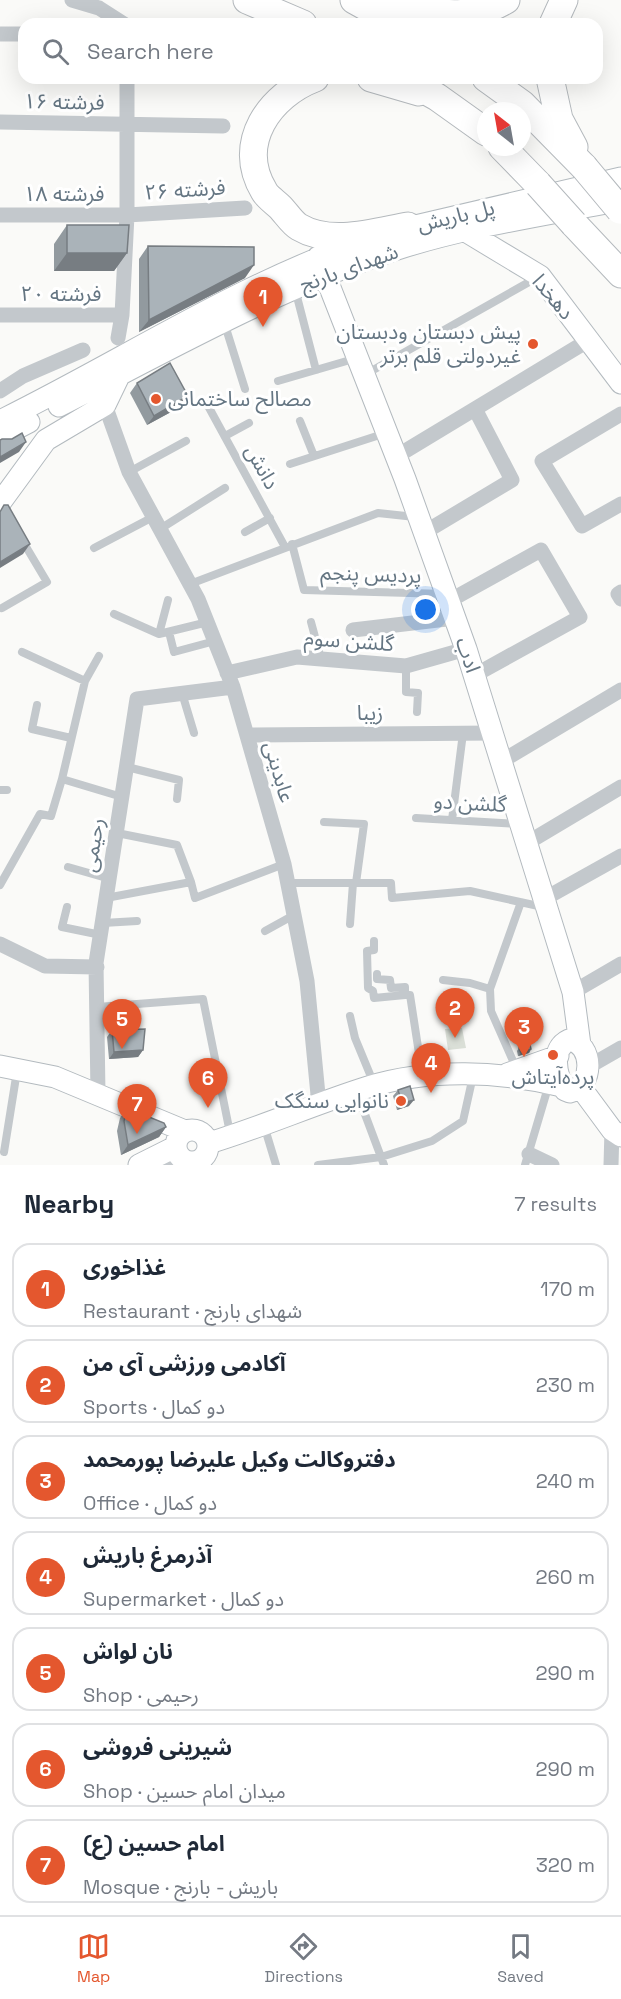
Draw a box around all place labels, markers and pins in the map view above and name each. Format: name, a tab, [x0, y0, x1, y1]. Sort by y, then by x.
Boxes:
pin: 1	[244, 278, 282, 327]
place label: پیش دبستان ودبستان غیردولتی قلم برتر	[336, 318, 521, 371]
marker: پیش دبستان ودبستان غیردولتی قلم برتر	[526, 337, 540, 351]
place label: مصالح ساختمانی	[168, 385, 312, 414]
marker: مصالح ساختمانی	[149, 392, 163, 406]
pin: 2	[436, 988, 474, 1038]
pin: 5	[102, 1000, 142, 1049]
pin: 3	[504, 1008, 544, 1057]
pin: 4	[412, 1044, 450, 1093]
marker: پرده‌آیتاش	[546, 1048, 560, 1062]
pin: 6	[188, 1058, 228, 1108]
place label: پرده‌آیتاش	[511, 1063, 595, 1090]
pin: 7	[118, 1084, 156, 1134]
place label: نانوایی سنگک	[275, 1087, 389, 1114]
marker: نانوایی سنگک	[394, 1094, 408, 1108]

